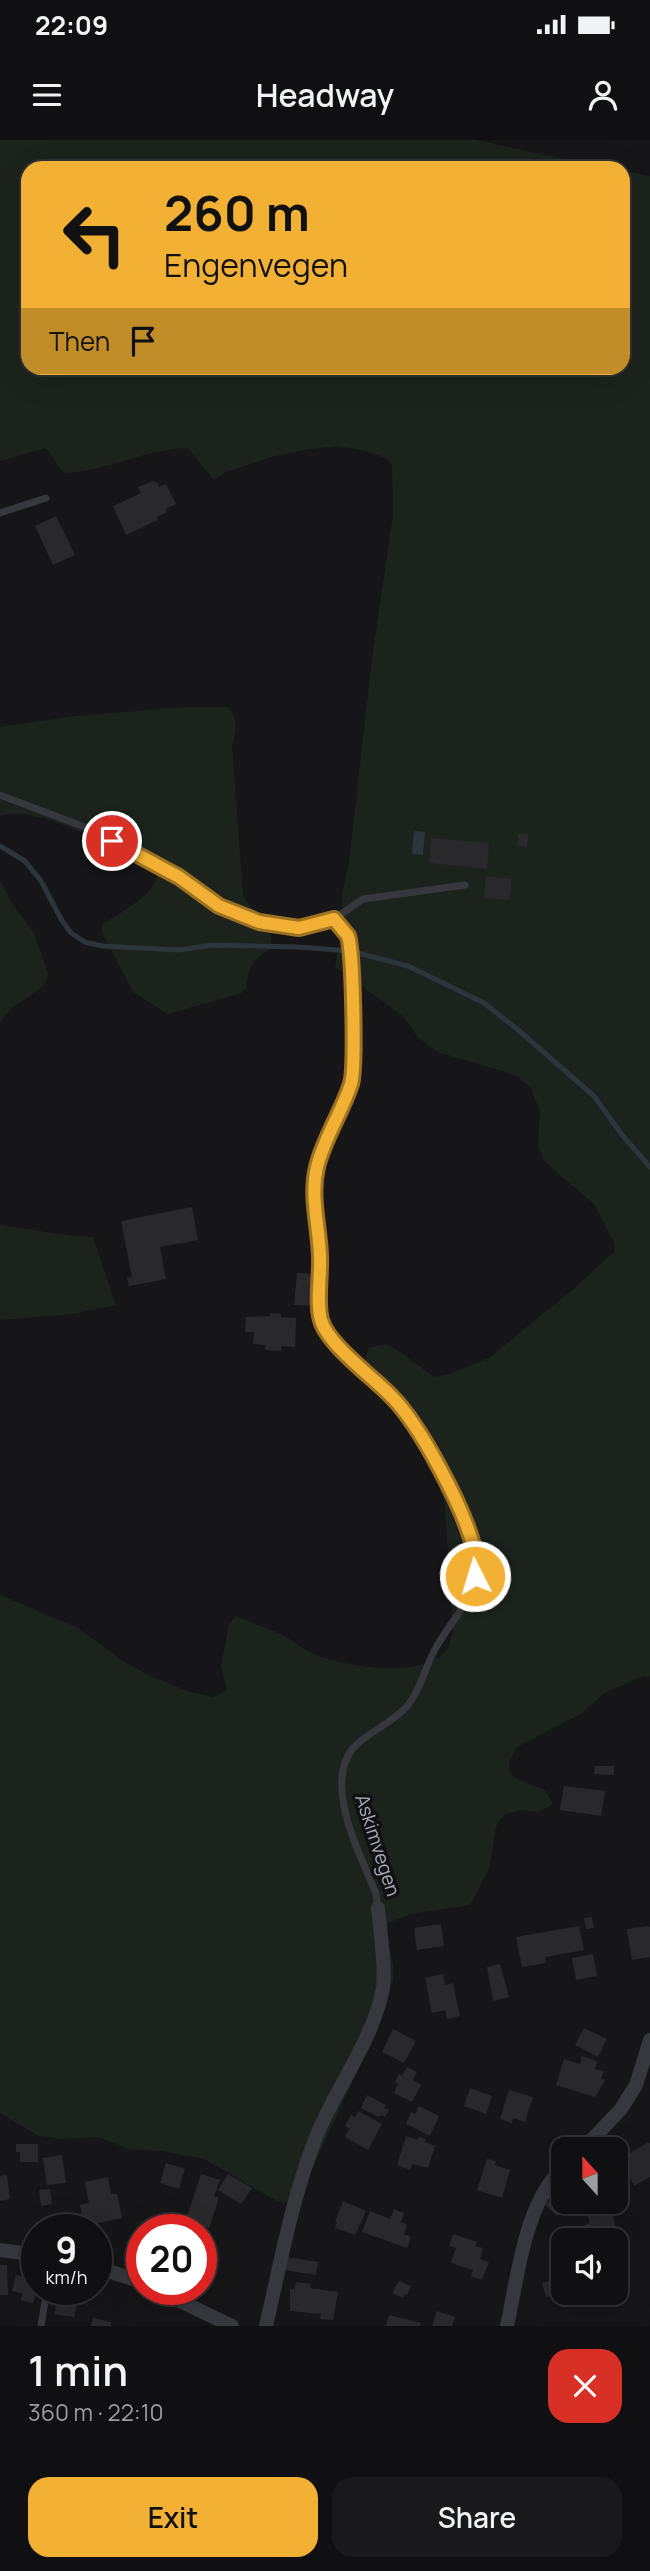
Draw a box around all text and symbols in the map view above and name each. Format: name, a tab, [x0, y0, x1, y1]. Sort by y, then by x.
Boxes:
text: 22:09	[35, 7, 108, 43]
text: Headway	[256, 73, 394, 117]
icon: menu	[28, 76, 66, 114]
icon: person	[584, 76, 622, 114]
text: 260 m	[164, 179, 310, 246]
icon: left	[49, 189, 140, 280]
text: Engenvegen	[164, 243, 348, 287]
icon: arrive	[124, 322, 162, 360]
text: Then	[49, 323, 110, 359]
pin	[82, 811, 142, 871]
icon: arrive	[93, 822, 131, 860]
position arrow	[438, 1539, 512, 1613]
street label: Askimvegen	[349, 1791, 407, 1899]
north arrow	[551, 2137, 628, 2214]
map controls	[551, 2137, 628, 2305]
speed limit sign: 20	[126, 2214, 217, 2305]
text: 9	[56, 2226, 77, 2274]
button: sound	[551, 2228, 628, 2305]
text: km/h	[46, 2265, 87, 2289]
text: 1 min	[28, 2341, 128, 2399]
button: close	[548, 2349, 622, 2423]
text: 360 m · 22:10	[28, 2396, 164, 2428]
button: Exit	[28, 2477, 318, 2557]
button: Share	[332, 2477, 622, 2557]

